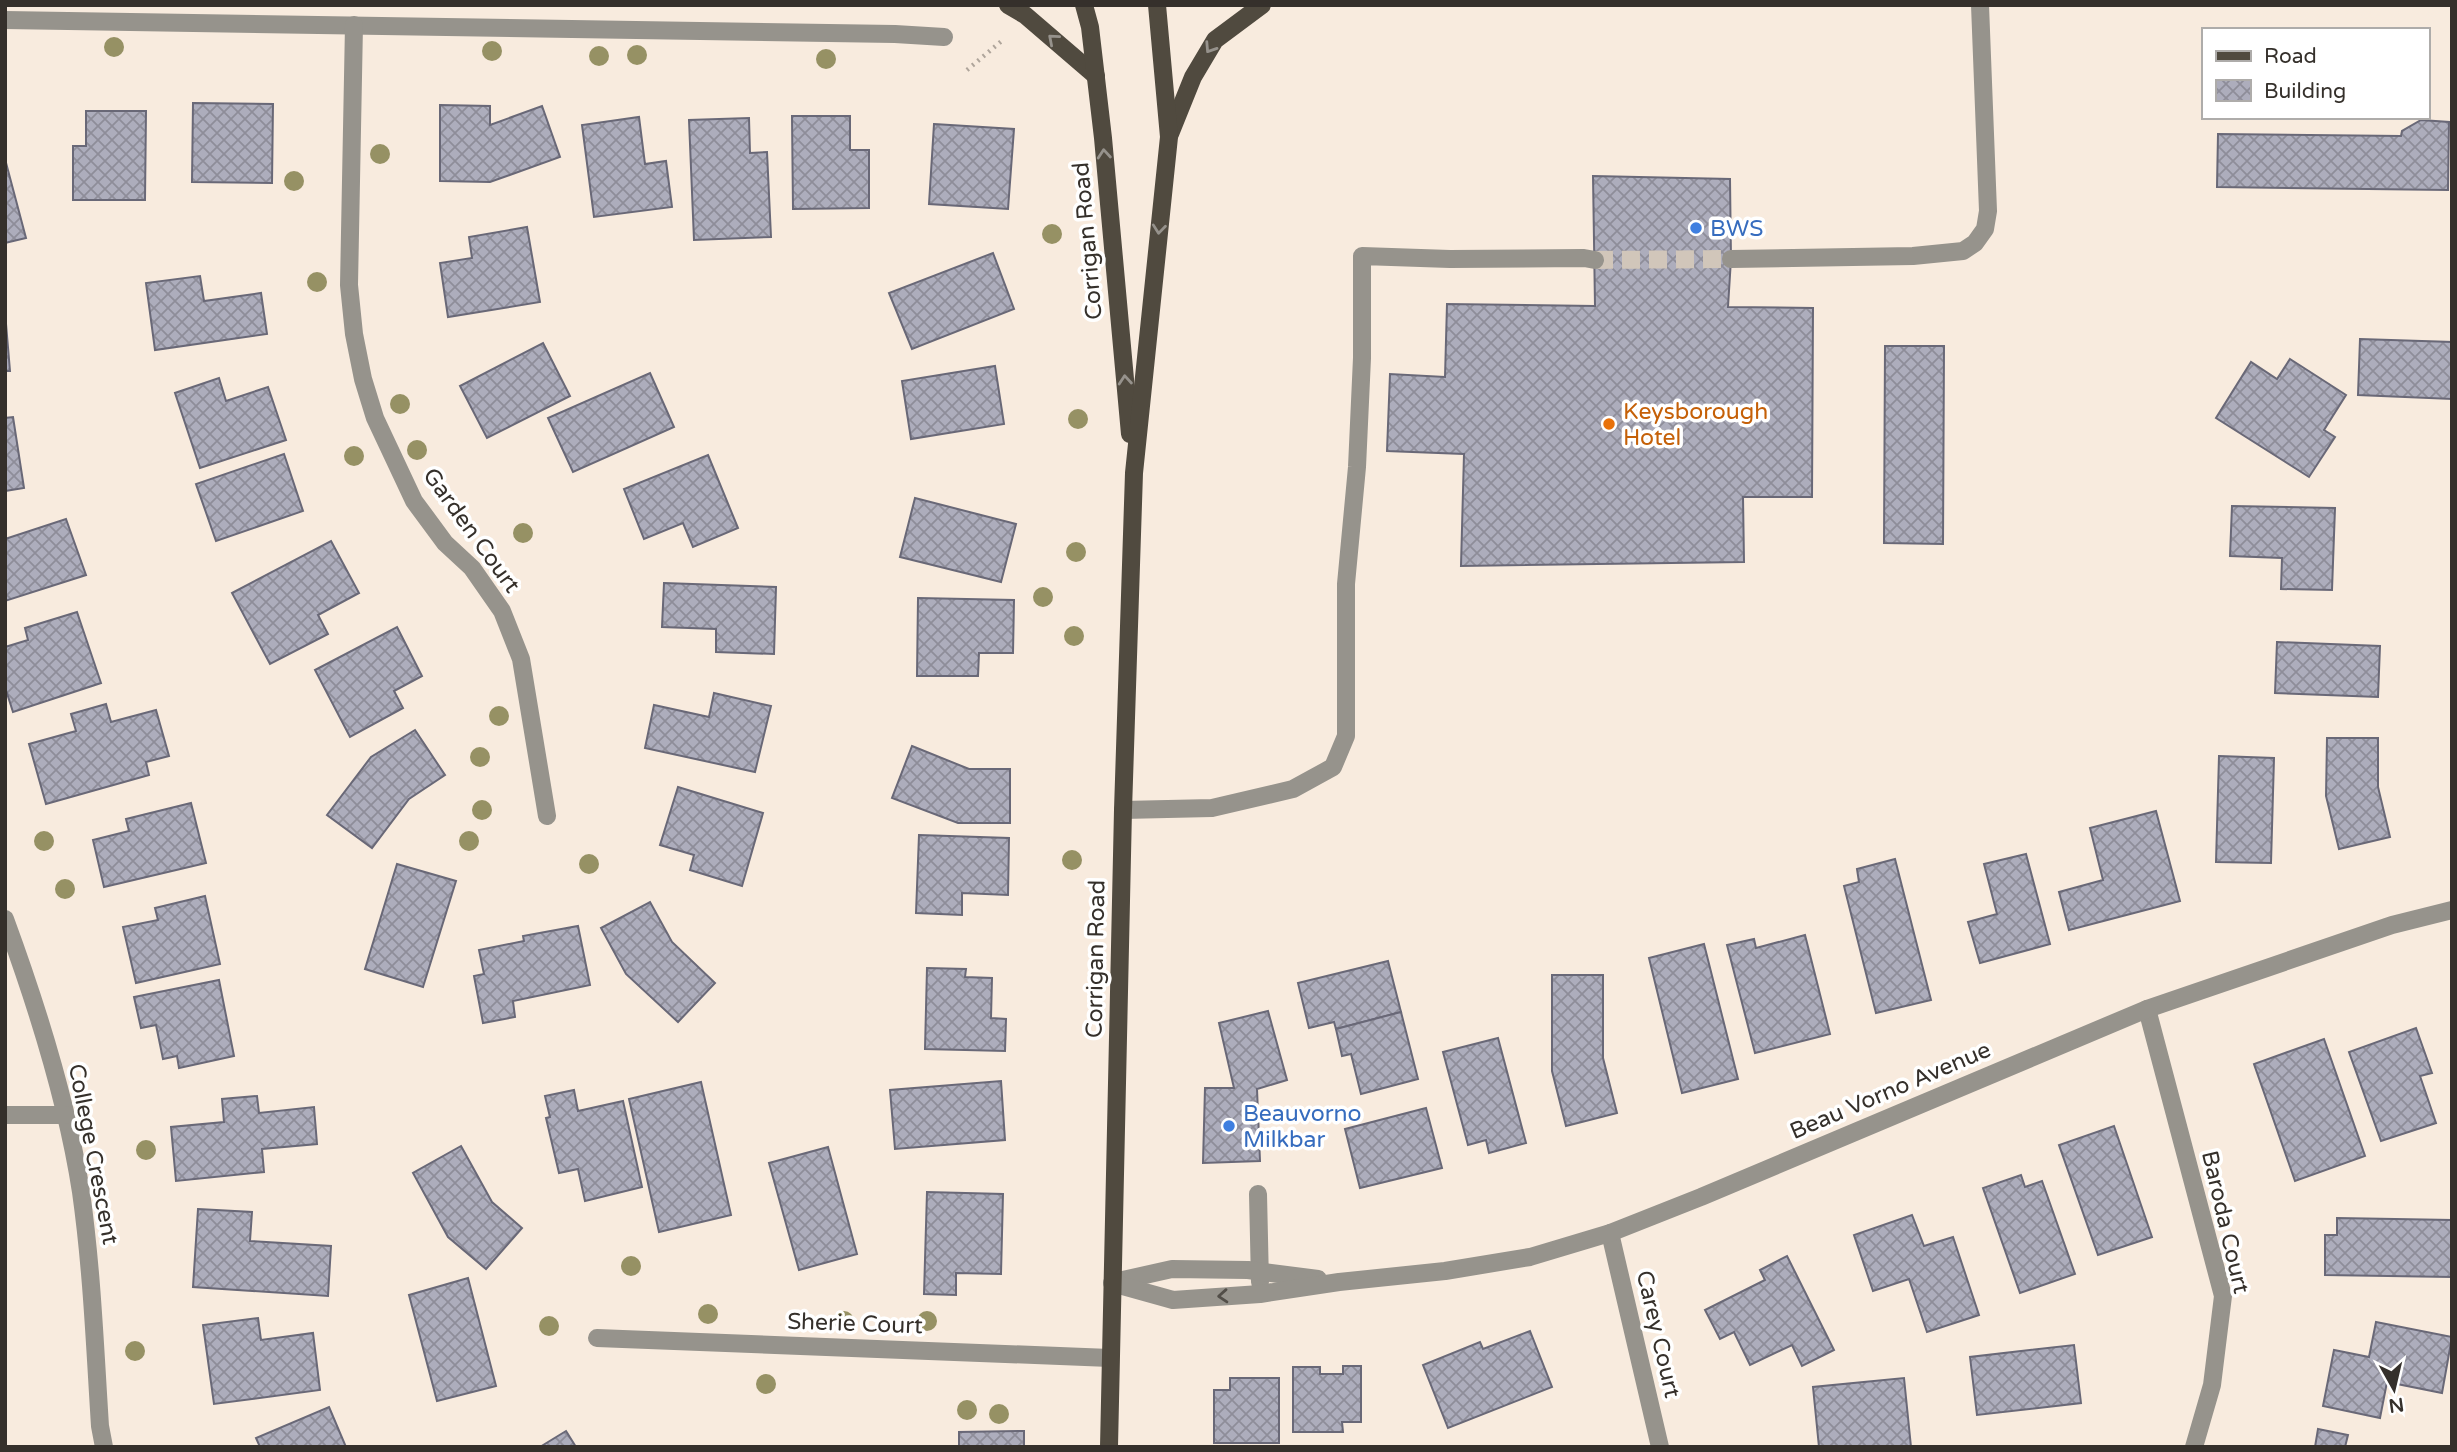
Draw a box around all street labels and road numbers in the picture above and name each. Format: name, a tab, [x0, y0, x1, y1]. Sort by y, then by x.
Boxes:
street label: Corrigan Road	[1067, 161, 1109, 321]
street label: Garden Court	[417, 463, 526, 599]
street label: Corrigan Road	[1081, 880, 1111, 1038]
street label: Beau Vorno Avenue	[1786, 1036, 1995, 1146]
street label: College Crescent	[62, 1061, 124, 1247]
street label: Baroda Court	[2195, 1148, 2255, 1297]
street label: Carey Court	[1630, 1268, 1686, 1401]
street label: Sherie Court	[787, 1308, 923, 1340]

